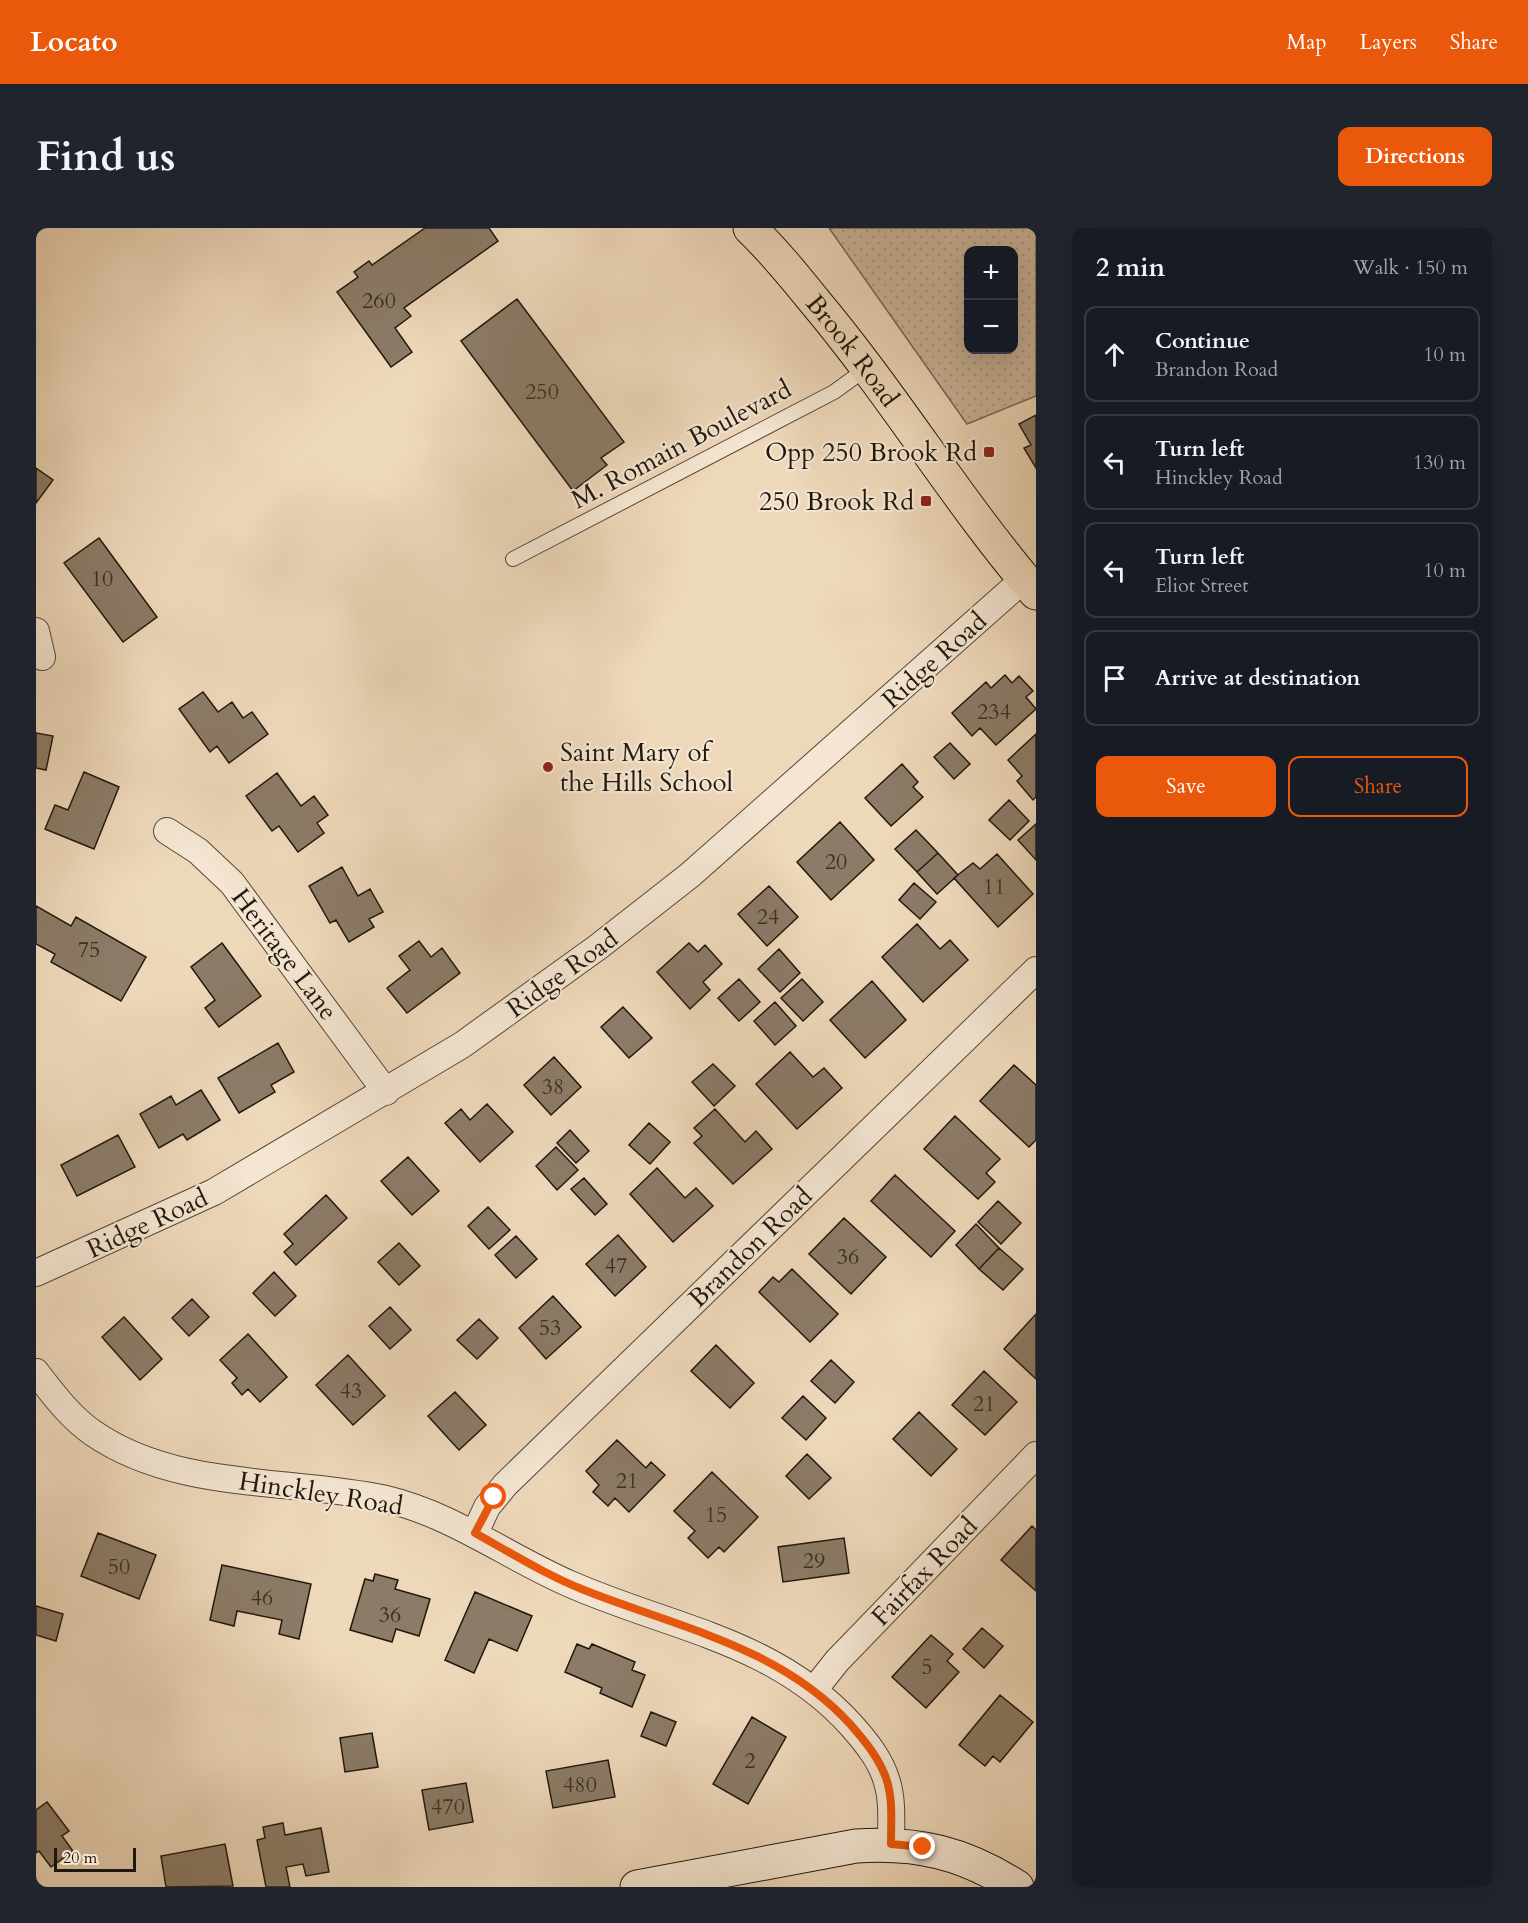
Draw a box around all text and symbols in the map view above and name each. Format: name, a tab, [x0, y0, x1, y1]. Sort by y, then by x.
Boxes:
text: Locato	[30, 23, 118, 61]
text: Map	[1287, 28, 1327, 57]
text: Layers	[1360, 28, 1417, 57]
text: Share	[1450, 28, 1498, 57]
button: Directions	[1338, 127, 1492, 186]
text: Find us	[36, 128, 176, 185]
map controls	[964, 246, 1018, 354]
button: +	[964, 246, 1018, 300]
text: 2 min	[1096, 250, 1165, 285]
text: Walk · 150 m	[1353, 254, 1468, 281]
house number: 260	[362, 286, 396, 316]
street label: Brook Road	[798, 287, 907, 414]
button: −	[964, 300, 1018, 354]
text: Continue	[1155, 326, 1250, 356]
icon: ahead	[1098, 338, 1131, 371]
text: 10 m	[1423, 341, 1466, 368]
text: Brandon Road	[1155, 356, 1278, 383]
street label: M. Romain Boulevard	[565, 372, 798, 517]
house number: 250	[525, 377, 559, 407]
text: Turn left	[1155, 434, 1244, 464]
place label: Opp 250 Brook Rd	[765, 435, 977, 470]
marker: Opp 250 Brook Rd	[982, 445, 996, 459]
icon: left	[1098, 446, 1131, 479]
text: 130 m	[1413, 449, 1466, 476]
text: Hinckley Road	[1155, 464, 1283, 491]
place label: 250 Brook Rd	[759, 484, 914, 519]
marker: 250 Brook Rd	[919, 494, 933, 508]
text: Turn left	[1155, 542, 1244, 572]
icon: left	[1098, 554, 1131, 587]
text: 10 m	[1423, 557, 1466, 584]
house number: 10	[91, 564, 113, 594]
text: Eliot Street	[1155, 572, 1249, 599]
street label: Ridge Road	[874, 604, 994, 717]
icon: arrive	[1098, 662, 1131, 695]
text: Arrive at destination	[1155, 663, 1360, 693]
house number: 234	[977, 697, 1011, 727]
place label: Saint Mary of the Hills School	[560, 735, 733, 800]
button: Save	[1096, 756, 1276, 817]
button: Share	[1288, 756, 1468, 817]
marker: Saint Mary of the Hills School	[541, 760, 555, 774]
house number: 20	[825, 847, 847, 877]
house number: 11	[983, 872, 1005, 902]
street label: Heritage Lane	[223, 881, 346, 1027]
house number: 24	[757, 902, 779, 932]
street label: Ridge Road	[500, 921, 625, 1026]
house number: 75	[78, 935, 100, 965]
house number: 38	[542, 1072, 564, 1102]
street label: Brandon Road	[681, 1179, 820, 1316]
street label: Ridge Road	[81, 1180, 214, 1267]
house number: 36	[837, 1242, 859, 1272]
house number: 47	[605, 1251, 627, 1281]
house number: 53	[539, 1313, 561, 1343]
house number: 43	[340, 1376, 362, 1406]
house number: 21	[973, 1389, 995, 1419]
street label: Hinckley Road	[236, 1463, 406, 1524]
house number: 21	[616, 1466, 638, 1496]
route start	[480, 1483, 506, 1509]
house number: 15	[705, 1500, 727, 1530]
street label: Fairfax Road	[863, 1509, 985, 1634]
house number: 29	[803, 1546, 825, 1576]
house number: 50	[108, 1552, 130, 1582]
house number: 46	[251, 1583, 273, 1613]
house number: 36	[379, 1600, 401, 1630]
house number: 5	[921, 1652, 933, 1682]
house number: 2	[744, 1746, 756, 1776]
house number: 480	[563, 1770, 597, 1800]
house number: 470	[431, 1792, 465, 1822]
route end	[909, 1833, 935, 1859]
scale bar	[54, 1845, 136, 1872]
text: 20 m	[63, 1847, 97, 1869]

